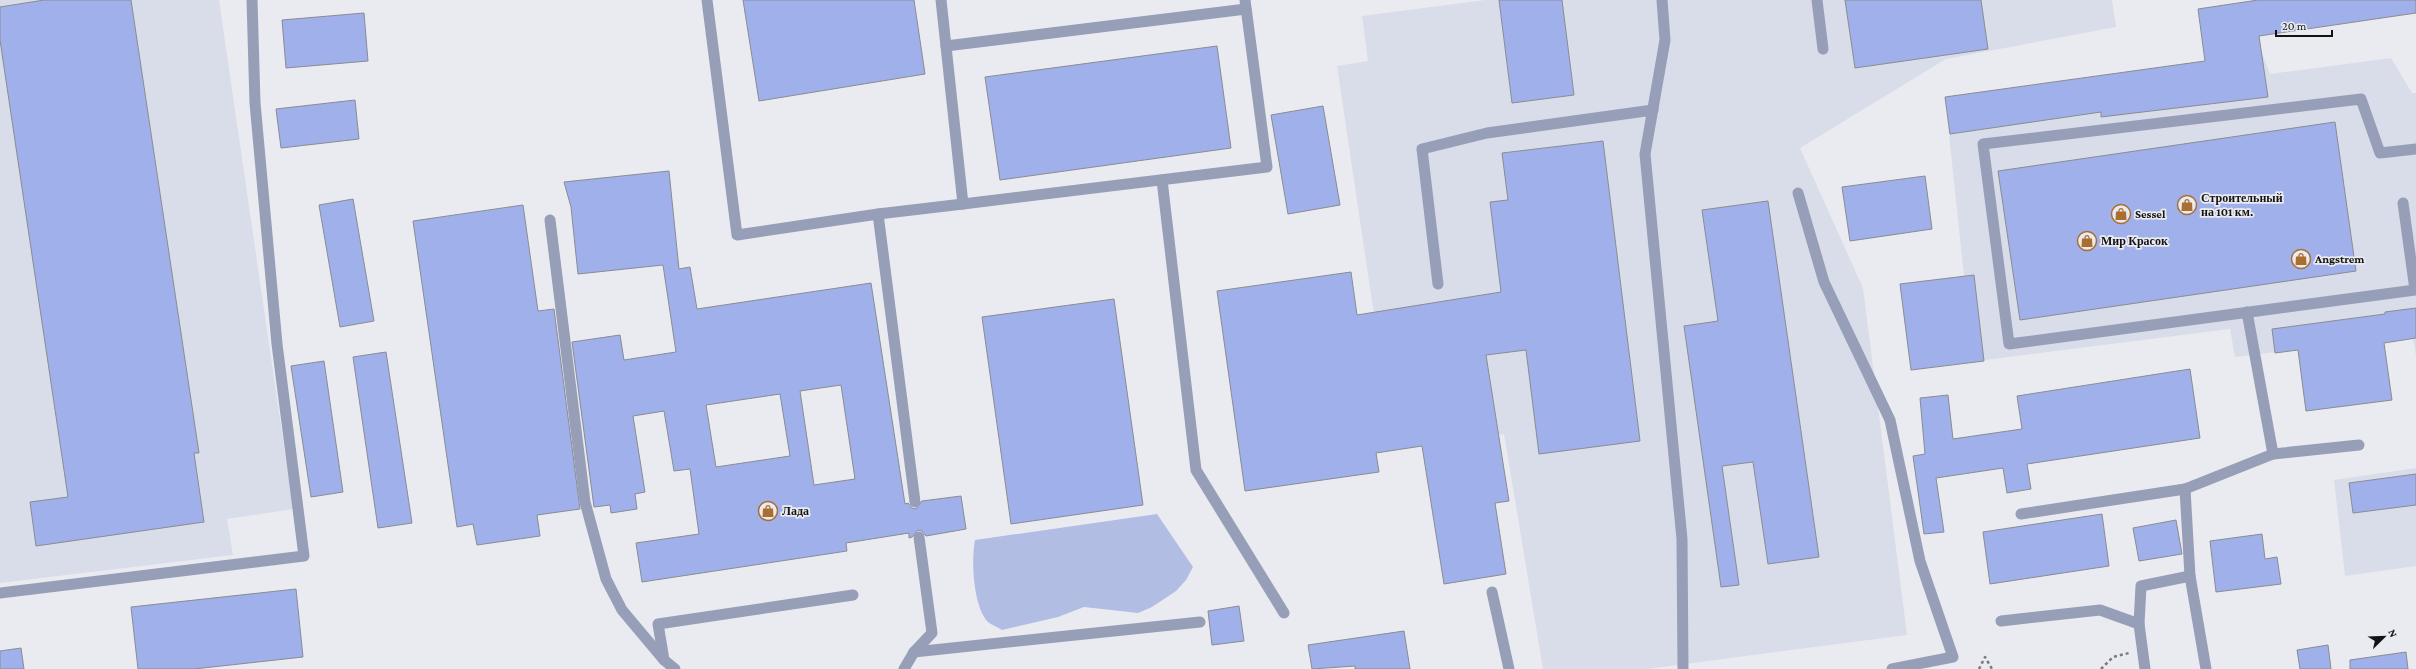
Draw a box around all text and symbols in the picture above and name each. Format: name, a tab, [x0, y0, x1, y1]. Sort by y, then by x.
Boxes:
scale bar	[2276, 12, 2332, 38]
text: 20 m	[2282, 19, 2307, 33]
place label: Строительный на 101 км.	[2201, 191, 2283, 219]
shop icon: Строительный на 101 км.	[2176, 194, 2198, 216]
shop icon: Sessel	[2110, 203, 2132, 225]
place label: Sessel	[2135, 207, 2166, 221]
shop icon: Мир Красок	[2076, 230, 2098, 252]
place label: Мир Красок	[2101, 234, 2168, 248]
shop icon: Angstrem	[2290, 248, 2312, 270]
place label: Angstrem	[2314, 252, 2365, 266]
shop icon: Лада	[757, 500, 779, 522]
place label: Лада	[782, 504, 809, 518]
north arrow	[2364, 617, 2404, 657]
text: N	[2386, 627, 2400, 639]

